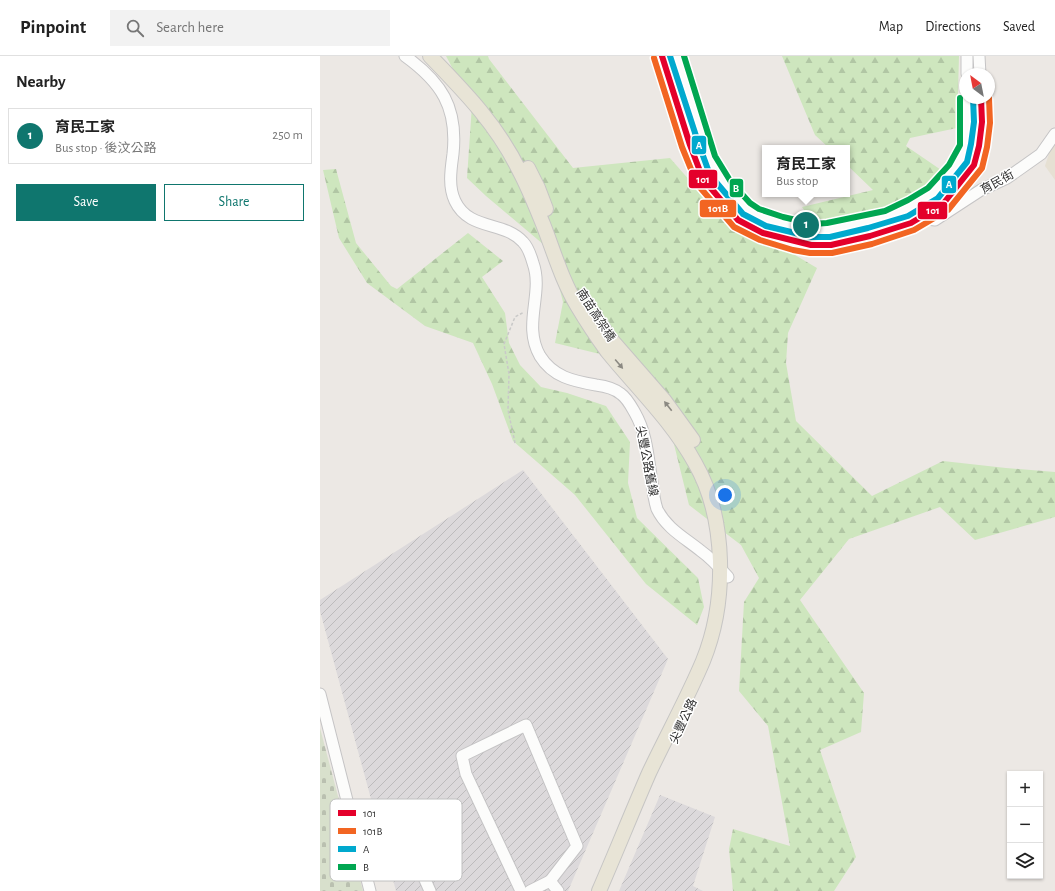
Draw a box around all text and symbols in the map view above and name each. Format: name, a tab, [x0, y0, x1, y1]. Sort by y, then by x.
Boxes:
search box	[110, 10, 390, 46]
icon: search	[124, 17, 146, 39]
text: Pinpoint	[20, 18, 86, 37]
text: Search here	[156, 20, 224, 35]
text: Map	[879, 20, 903, 34]
text: Directions	[925, 20, 981, 34]
text: Saved	[1003, 20, 1035, 34]
north arrow	[959, 68, 995, 104]
text: Nearby	[16, 73, 66, 90]
text: 育民工家	[55, 120, 115, 135]
text: 1	[28, 129, 32, 142]
text: 250 m	[272, 129, 303, 142]
line badge: A	[691, 135, 707, 155]
text: A	[696, 140, 703, 151]
text: Bus stop · 後汶公路	[55, 142, 157, 155]
popup	[762, 145, 850, 197]
text: 育民工家	[776, 157, 836, 172]
street label: 育民街	[978, 167, 1016, 196]
line badge: 101	[688, 169, 718, 189]
text: 101	[696, 174, 710, 185]
text: Bus stop	[776, 175, 818, 188]
line badge: A	[941, 175, 957, 194]
line badge: B	[729, 178, 744, 198]
text: A	[946, 179, 953, 190]
text: B	[733, 183, 740, 194]
button: Save	[16, 184, 156, 221]
button: Share	[164, 184, 304, 221]
line badge: 101B	[699, 199, 737, 218]
line badge: 101	[917, 201, 948, 220]
text: 101B	[708, 203, 729, 214]
text: 101	[926, 205, 940, 216]
pin: 1	[793, 210, 819, 240]
street label: 南苗高架橋	[575, 286, 618, 343]
one-way arrow	[614, 359, 623, 369]
one-way arrow	[664, 401, 673, 412]
street label: 尖豐公路舊線	[634, 424, 661, 497]
your location	[715, 485, 735, 505]
street label: 尖豐公路	[667, 696, 699, 745]
map controls	[1007, 771, 1043, 879]
button: +	[1007, 771, 1043, 807]
legend	[330, 799, 462, 881]
button: −	[1007, 807, 1043, 843]
text: 101	[363, 808, 376, 819]
text: 101B	[363, 826, 382, 837]
button: layers	[1007, 843, 1043, 879]
text: A	[363, 844, 370, 855]
text: B	[363, 862, 369, 873]

